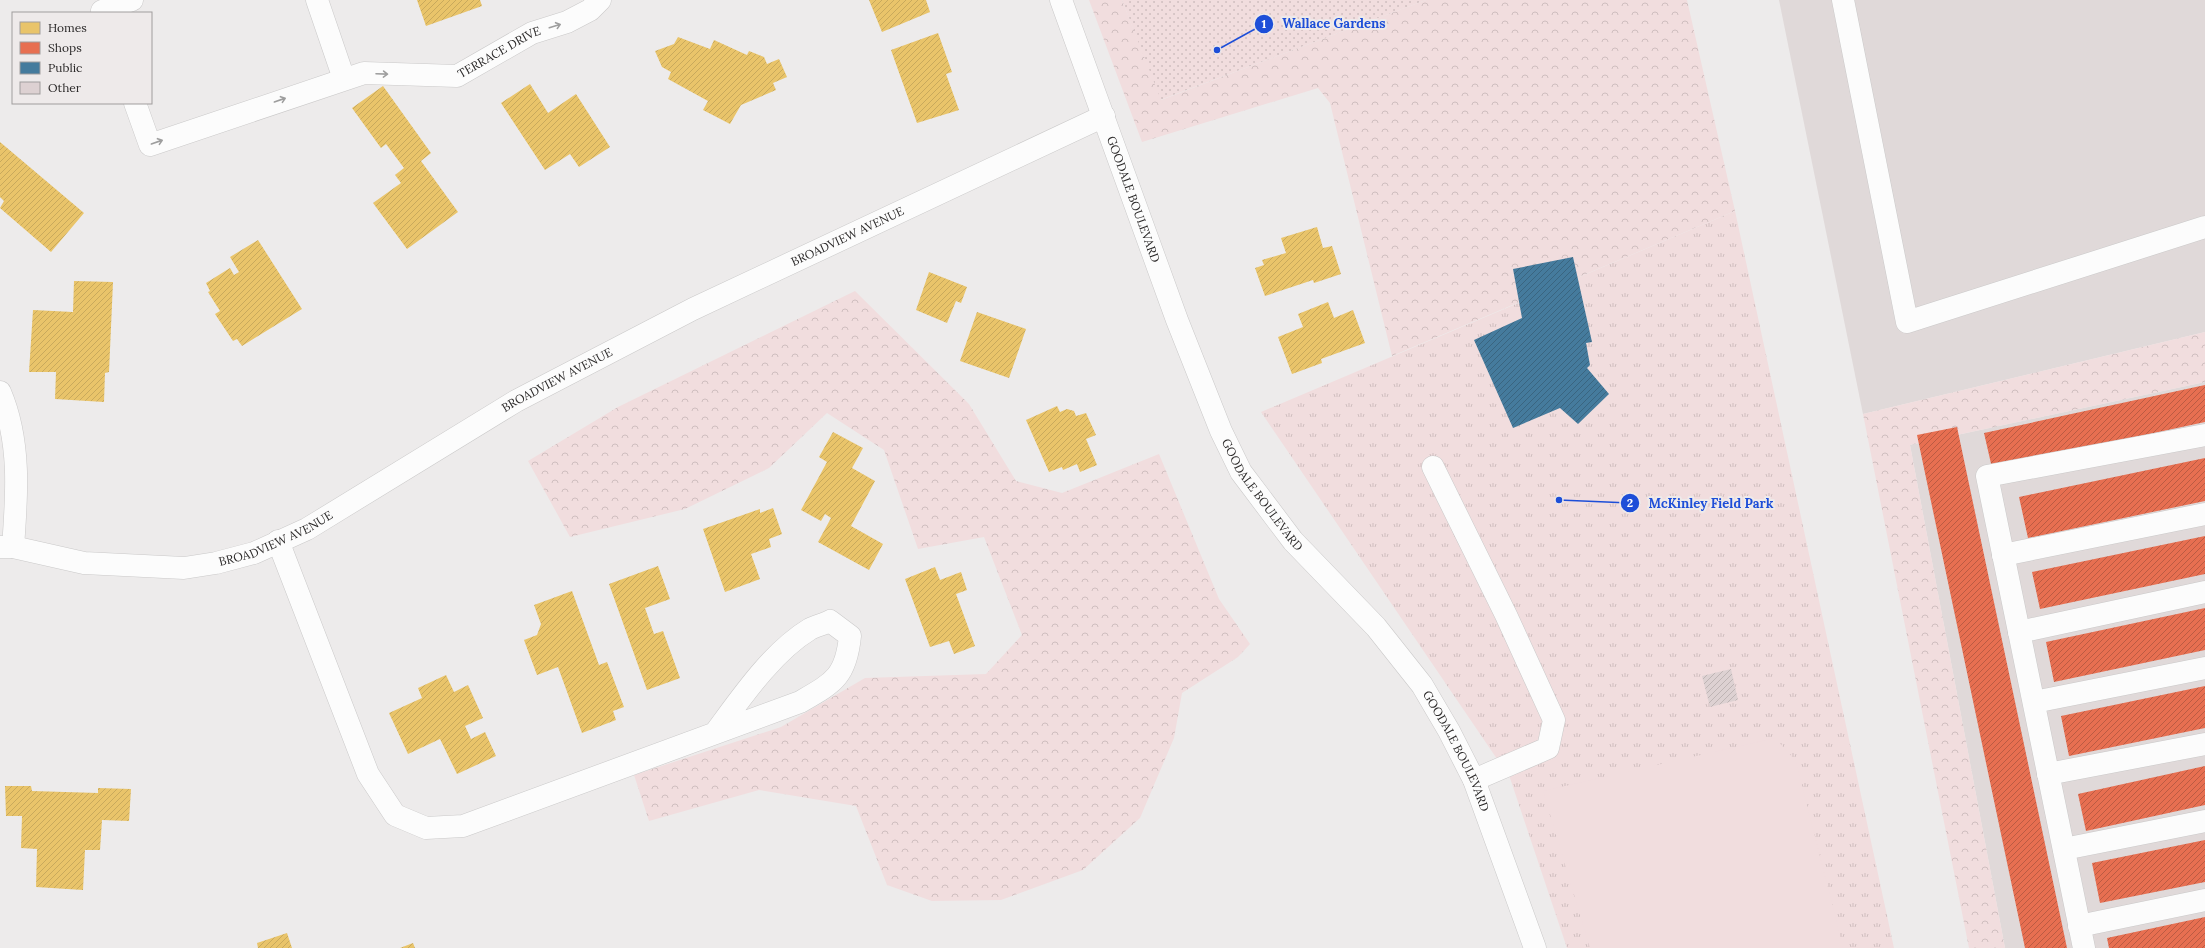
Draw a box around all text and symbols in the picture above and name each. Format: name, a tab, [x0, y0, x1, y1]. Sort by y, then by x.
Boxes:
callout: Wallace Gardens	[1254, 11, 1393, 36]
legend	[12, 12, 152, 104]
text: Wallace Gardens	[1282, 15, 1386, 32]
text: 1	[1262, 16, 1267, 31]
text: Homes	[48, 20, 87, 35]
one-way arrow	[549, 22, 562, 29]
street label: TERRACE DRIVE	[455, 23, 542, 81]
text: Shops	[48, 40, 82, 55]
text: Public	[48, 60, 82, 75]
one-way arrow	[375, 70, 388, 78]
text: Other	[48, 80, 82, 95]
one-way arrow	[274, 96, 286, 104]
street label: GOODALE BOULEVARD	[1104, 134, 1164, 264]
one-way arrow	[151, 138, 163, 146]
street label: BROADVIEW AVENUE	[788, 203, 906, 269]
street label: BROADVIEW AVENUE	[499, 344, 615, 415]
street label: GOODALE BOULEVARD	[1219, 436, 1306, 554]
callout: McKinley Field Park	[1620, 491, 1781, 516]
text: 2	[1627, 495, 1633, 510]
text: McKinley Field Park	[1649, 495, 1774, 512]
street label: BROADVIEW AVENUE	[217, 507, 335, 569]
street label: GOODALE BOULEVARD	[1420, 688, 1493, 813]

